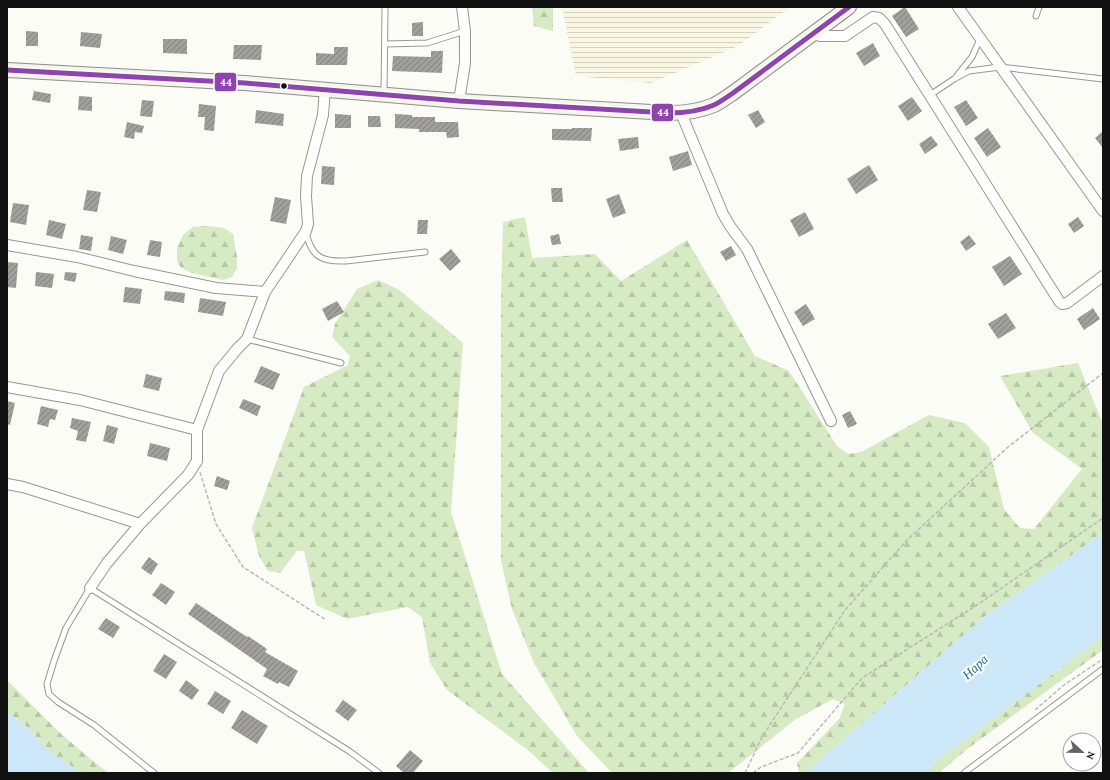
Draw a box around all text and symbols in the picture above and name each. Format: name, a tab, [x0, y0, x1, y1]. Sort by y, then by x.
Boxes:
line badge: 44	[214, 72, 237, 92]
text: 44	[220, 76, 232, 88]
unlabelled marker	[279, 81, 289, 91]
line badge: 44	[651, 103, 674, 122]
text: 44	[657, 106, 669, 118]
water label: Нара	[959, 651, 991, 683]
north arrow	[1062, 732, 1102, 772]
text: N	[1084, 750, 1098, 762]

